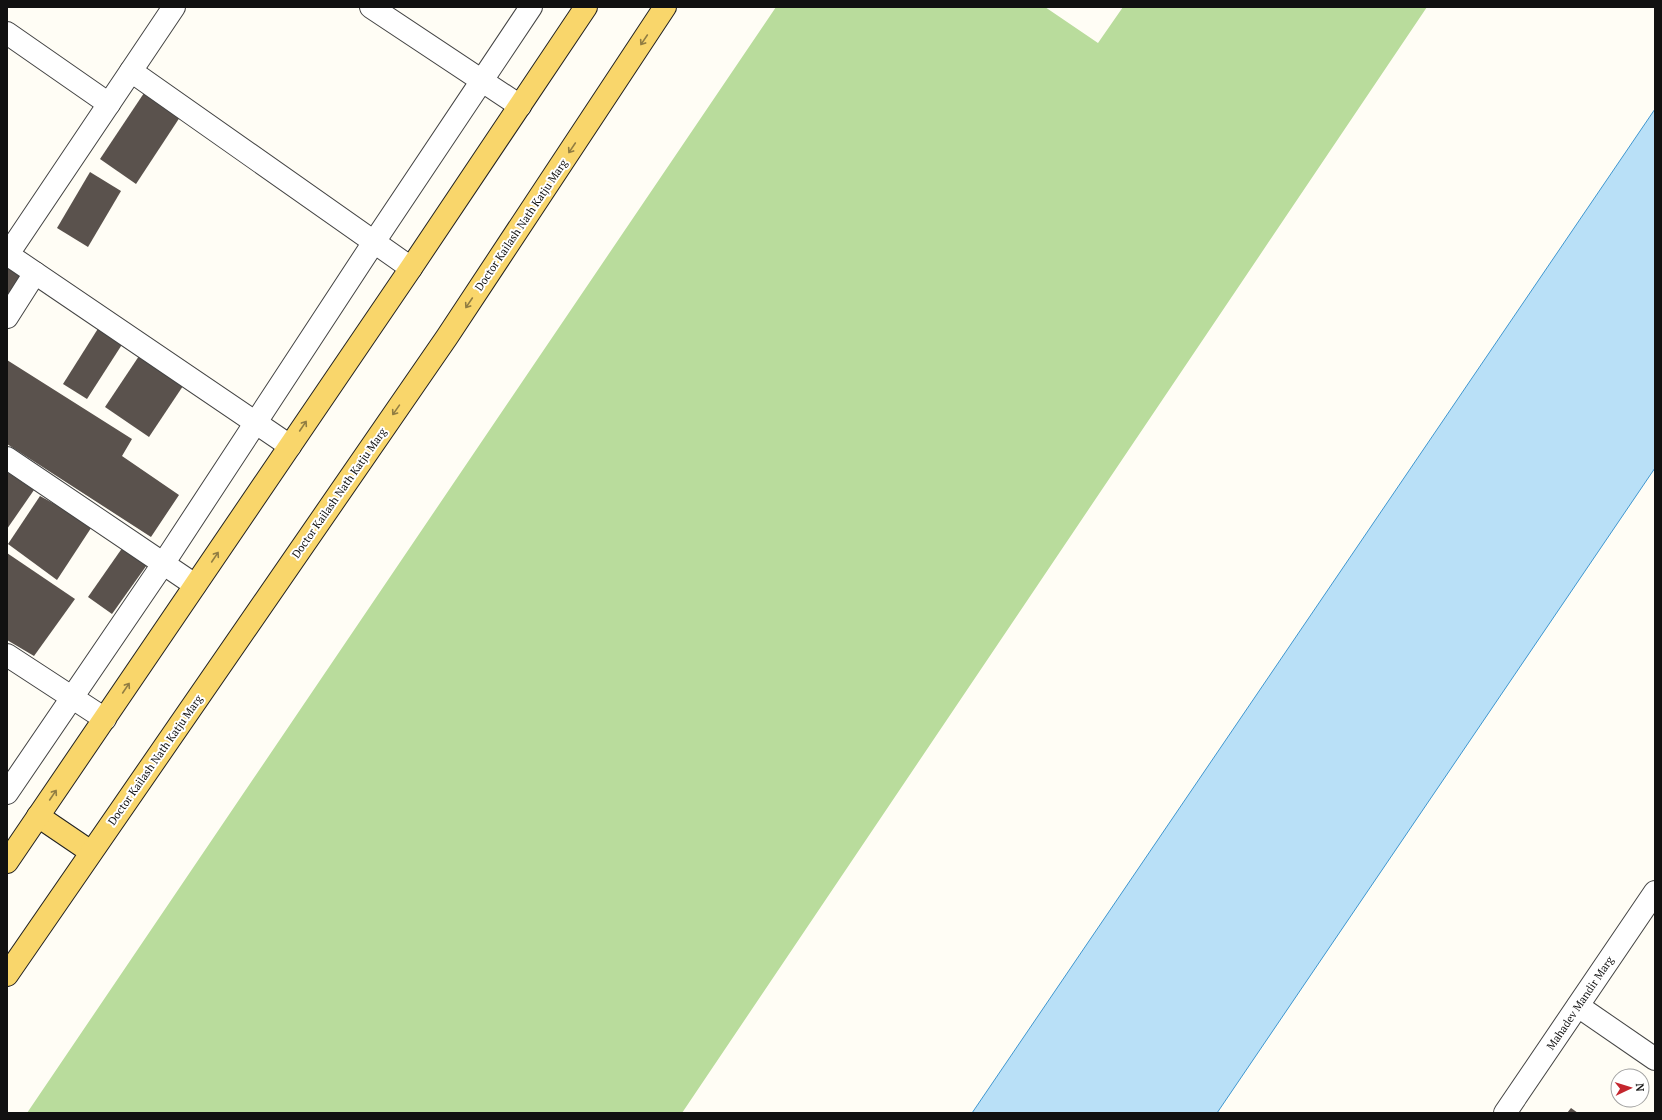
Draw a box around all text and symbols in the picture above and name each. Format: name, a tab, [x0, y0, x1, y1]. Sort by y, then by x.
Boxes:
one-way arrow	[639, 34, 648, 45]
one-way arrow	[568, 142, 576, 153]
street label: Doctor Kailash Nath Katju Marg	[472, 156, 570, 293]
one-way arrow	[465, 297, 473, 308]
one-way arrow	[392, 405, 400, 416]
one-way arrow	[299, 421, 307, 432]
street label: Doctor Kailash Nath Katju Marg	[289, 425, 389, 561]
one-way arrow	[211, 551, 219, 563]
one-way arrow	[122, 682, 130, 693]
street label: Doctor Kailash Nath Katju Marg	[105, 692, 205, 828]
one-way arrow	[49, 790, 57, 801]
street label: Mahadev Mandir Marg	[1543, 953, 1617, 1052]
north arrow	[1610, 1068, 1650, 1108]
text: N	[1633, 1083, 1647, 1093]

